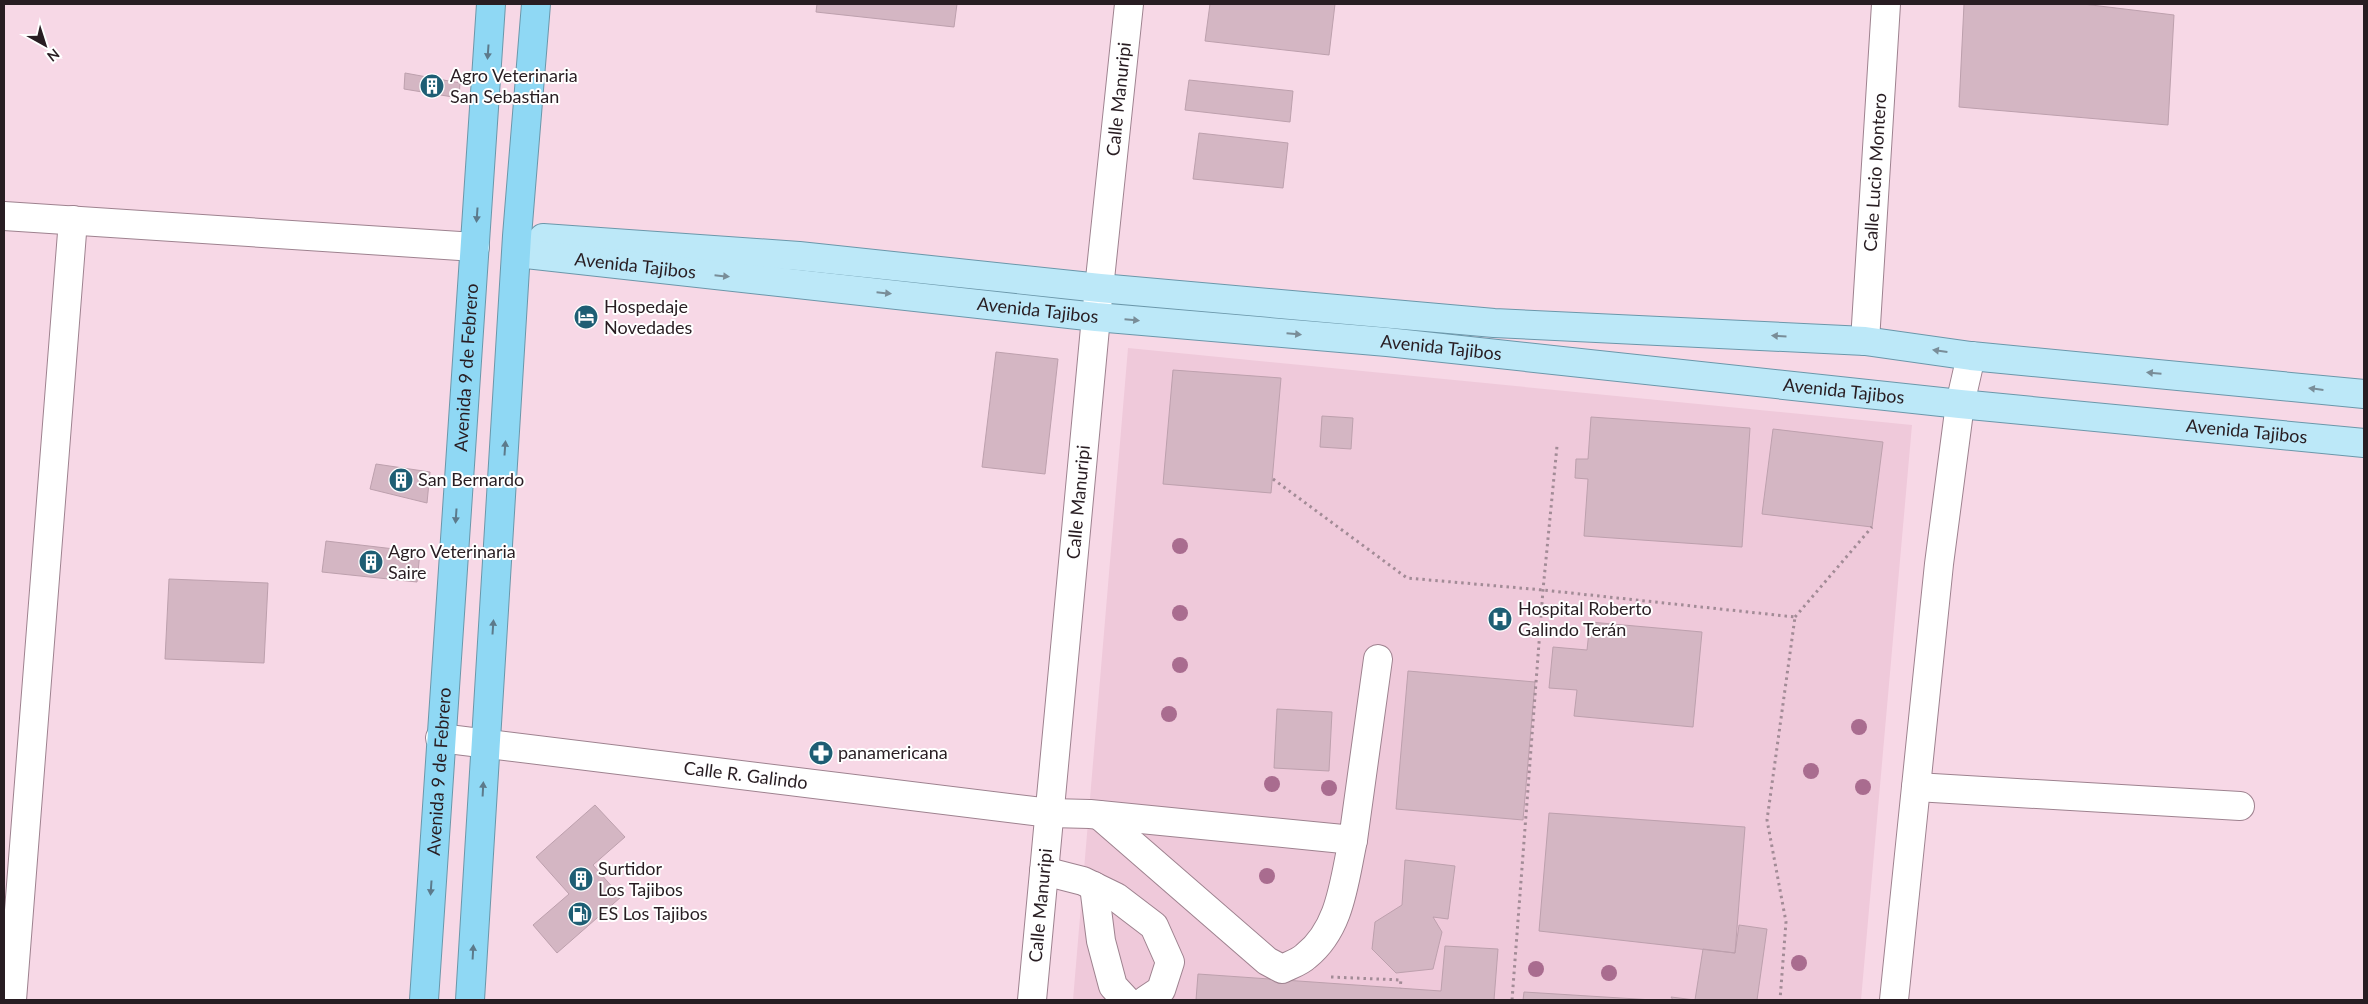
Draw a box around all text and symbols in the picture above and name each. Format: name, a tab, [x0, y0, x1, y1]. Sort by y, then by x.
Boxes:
north arrow	[20, 20, 70, 70]
street label: Calle Manuripi	[1101, 41, 1135, 157]
text: N	[44, 45, 63, 65]
one-way arrow	[483, 45, 491, 61]
place label: Agro Veterinaria San Sebastian	[450, 64, 578, 107]
building icon: Agro Veterinaria San Sebastian	[419, 73, 445, 99]
street label: Calle Lucio Montero	[1859, 92, 1890, 252]
one-way arrow	[473, 207, 481, 223]
street label: Avenida Tajibos	[574, 247, 697, 283]
one-way arrow	[714, 272, 730, 280]
street label: Avenida 9 de Febrero	[449, 283, 482, 452]
one-way arrow	[876, 289, 892, 297]
street label: Avenida Tajibos	[976, 292, 1100, 327]
place label: Hospedaje Novedades	[604, 295, 693, 338]
hotel icon: Hospedaje Novedades	[573, 304, 599, 330]
one-way arrow	[1125, 316, 1141, 324]
street label: Avenida Tajibos	[1380, 329, 1503, 364]
one-way arrow	[1286, 330, 1302, 338]
one-way arrow	[1770, 332, 1786, 340]
one-way arrow	[1932, 347, 1948, 355]
one-way arrow	[2146, 369, 2162, 377]
street label: Avenida Tajibos	[1782, 373, 1906, 408]
one-way arrow	[2308, 384, 2324, 392]
street label: Avenida Tajibos	[2185, 414, 2309, 448]
one-way arrow	[501, 439, 509, 455]
street label: Calle Manuripi	[1061, 444, 1094, 560]
building icon: San Bernardo	[388, 467, 414, 493]
place label: San Bernardo	[418, 468, 524, 490]
one-way arrow	[452, 509, 460, 525]
place label: Agro Veterinaria Saire	[388, 540, 516, 583]
building icon: Agro Veterinaria Saire	[358, 549, 384, 575]
place label: Hospital Roberto Galindo Terán	[1518, 597, 1652, 640]
hospital icon: Hospital Roberto Galindo Terán	[1487, 606, 1513, 632]
one-way arrow	[490, 619, 498, 635]
street label: Avenida 9 de Febrero	[422, 687, 455, 856]
pharmacy icon: panamericana	[808, 740, 834, 766]
place label: panamericana	[838, 741, 948, 763]
street label: Calle R. Galindo	[683, 756, 809, 793]
one-way arrow	[480, 781, 488, 797]
street label: Calle Manuripi	[1024, 847, 1056, 963]
place label: Surtidor Los Tajibos	[598, 857, 683, 900]
building icon: Surtidor Los Tajibos	[568, 866, 594, 892]
one-way arrow	[426, 880, 434, 896]
fuel station icon: ES Los Tajibos	[567, 901, 593, 927]
place label: ES Los Tajibos	[598, 902, 708, 924]
one-way arrow	[470, 943, 478, 959]

